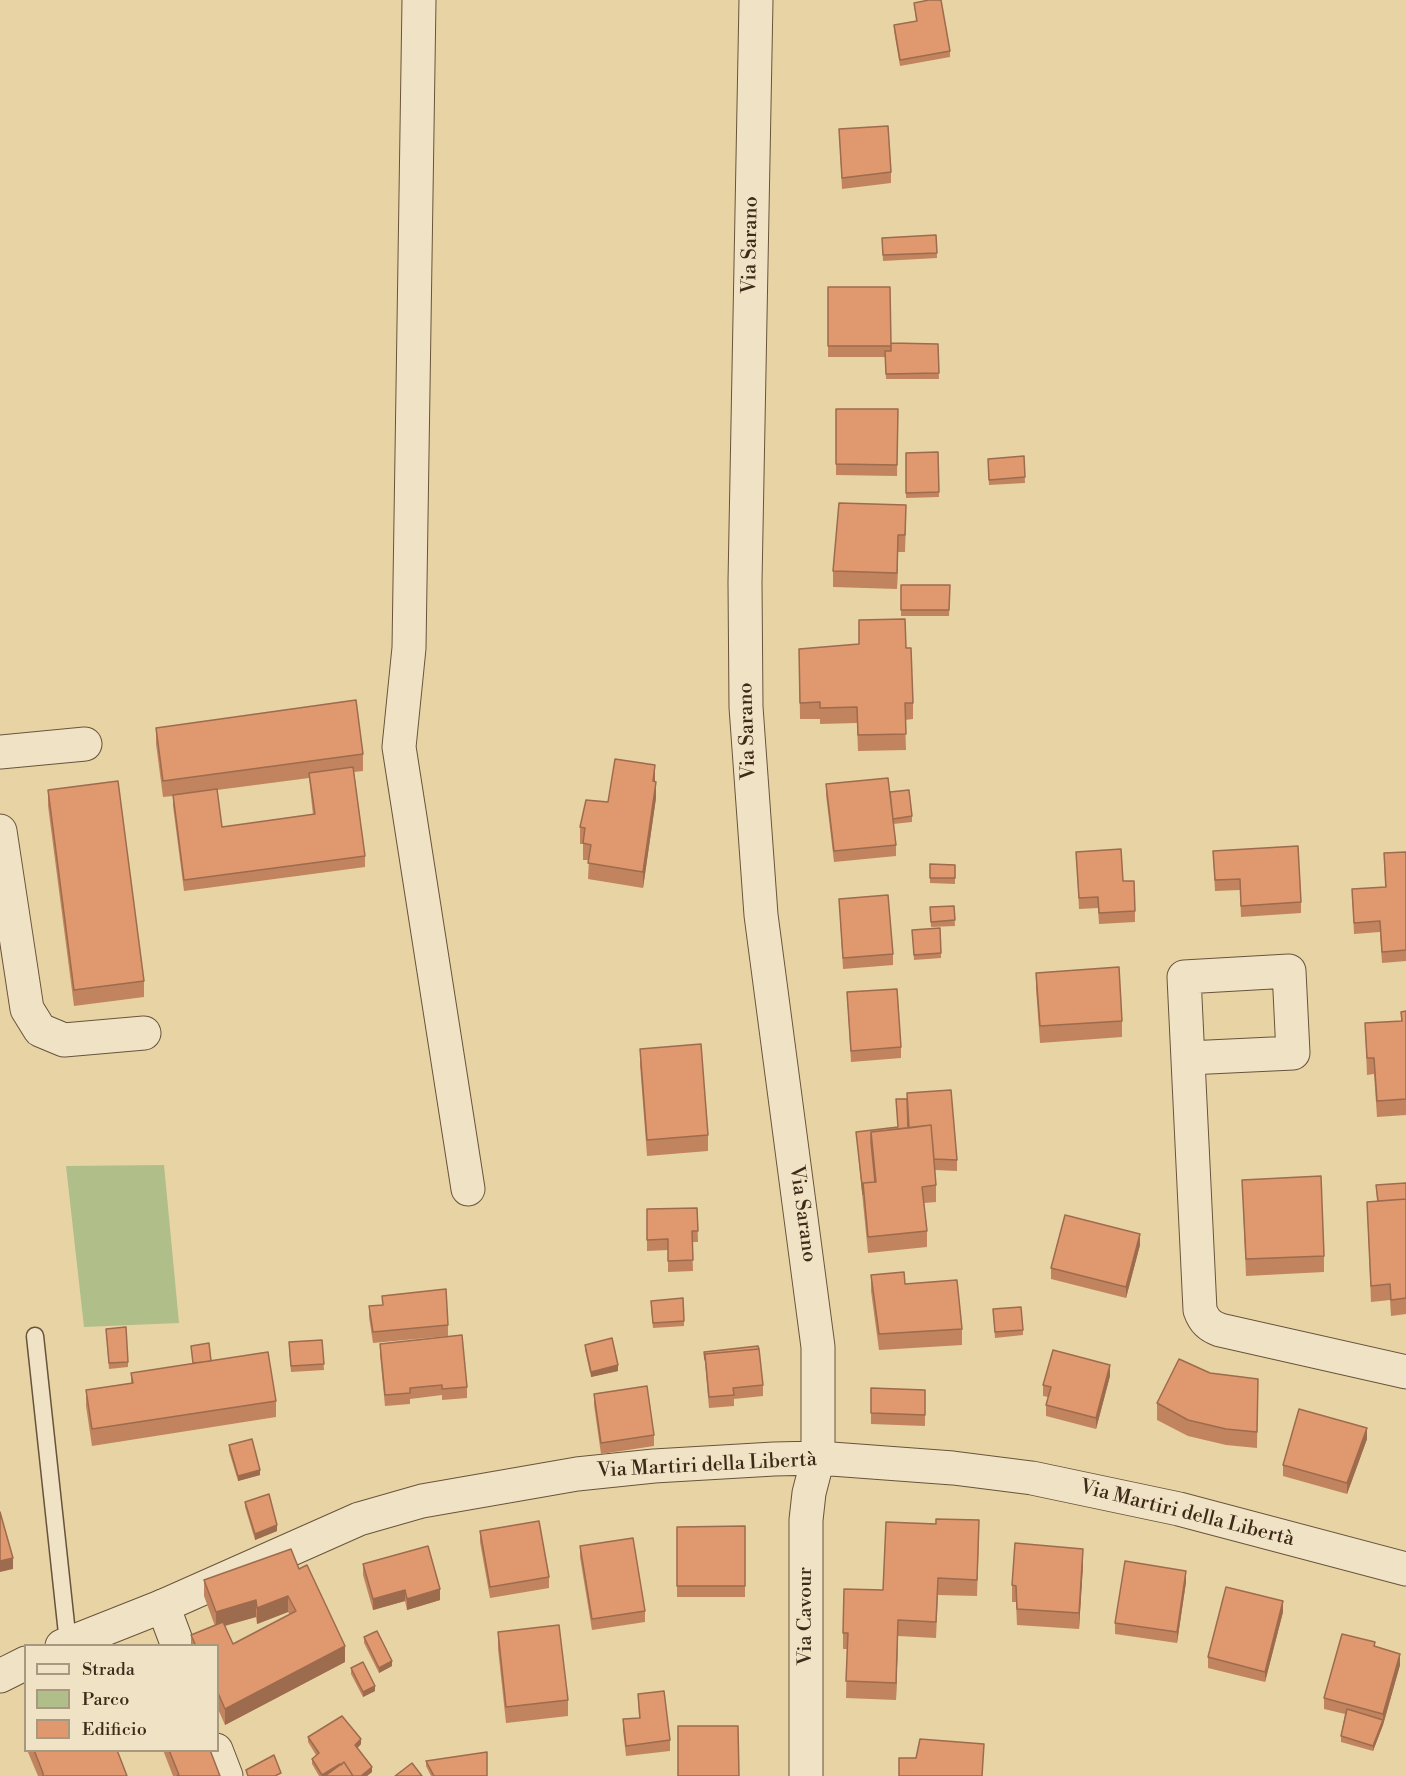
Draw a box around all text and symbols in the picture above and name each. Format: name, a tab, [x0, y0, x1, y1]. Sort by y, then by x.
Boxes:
street label: Via Sarano	[738, 196, 764, 294]
street label: Via Sarano	[734, 682, 762, 780]
street label: Via Sarano	[783, 1164, 821, 1264]
street label: Via Martiri della Libertà	[597, 1448, 817, 1484]
street label: Via Martiri della Libertà	[1077, 1476, 1297, 1552]
street label: Via Cavour	[794, 1567, 818, 1665]
legend	[24, 1644, 219, 1752]
text: Strada	[82, 1658, 135, 1681]
text: Parco	[82, 1688, 129, 1711]
text: Edificio	[82, 1718, 147, 1741]

